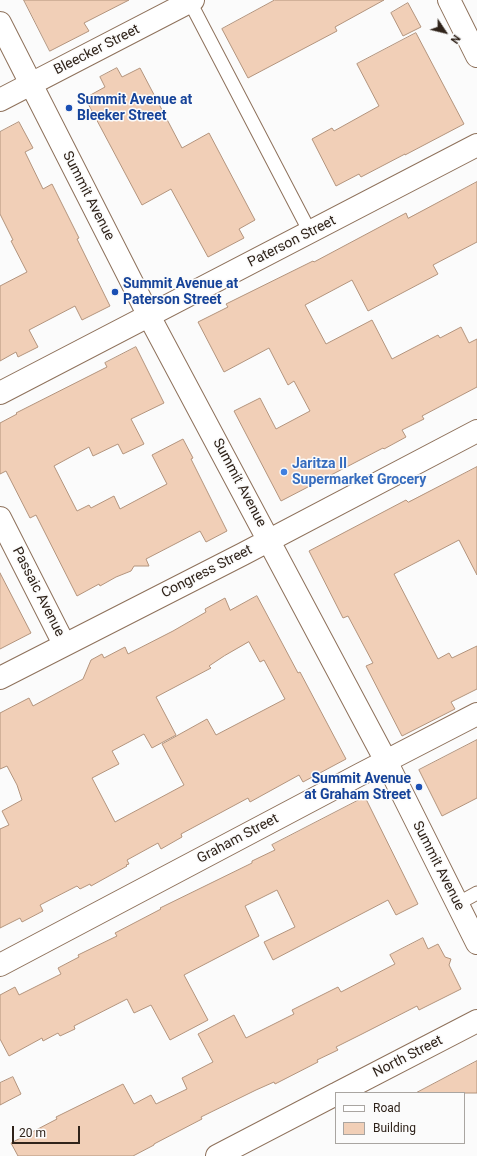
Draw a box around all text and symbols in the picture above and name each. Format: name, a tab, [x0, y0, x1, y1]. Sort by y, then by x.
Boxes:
north arrow	[425, 12, 465, 52]
street label: Bleecker Street	[51, 21, 143, 79]
text: N	[448, 32, 463, 46]
place label: Summit Avenue at Bleeker Street	[77, 92, 192, 124]
marker: Summit Avenue at Bleeker Street	[64, 103, 74, 113]
street label: Summit Avenue	[58, 149, 118, 243]
street label: Paterson Street	[245, 213, 339, 271]
place label: Summit Avenue at Paterson Street	[123, 276, 238, 308]
marker: Summit Avenue at Paterson Street	[110, 287, 120, 297]
street label: Summit Avenue	[209, 436, 269, 530]
place label: Jaritza II Supermarket Grocery	[292, 456, 426, 488]
marker: Jaritza II Supermarket Grocery	[279, 467, 289, 477]
street label: Congress Street	[159, 542, 255, 602]
street label: Passaic Avenue	[8, 544, 68, 640]
place label: Summit Avenue at Graham Street	[304, 771, 411, 804]
marker: Summit Avenue at Graham Street	[414, 782, 424, 792]
street label: Graham Street	[194, 811, 282, 867]
street label: Summit Avenue	[408, 819, 468, 913]
street label: North Street	[370, 1032, 446, 1082]
legend	[335, 1092, 465, 1144]
text: Road	[373, 1101, 401, 1115]
scale bar	[14, 1118, 82, 1144]
text: Building	[373, 1121, 416, 1135]
text: 20 m	[19, 1126, 46, 1140]

